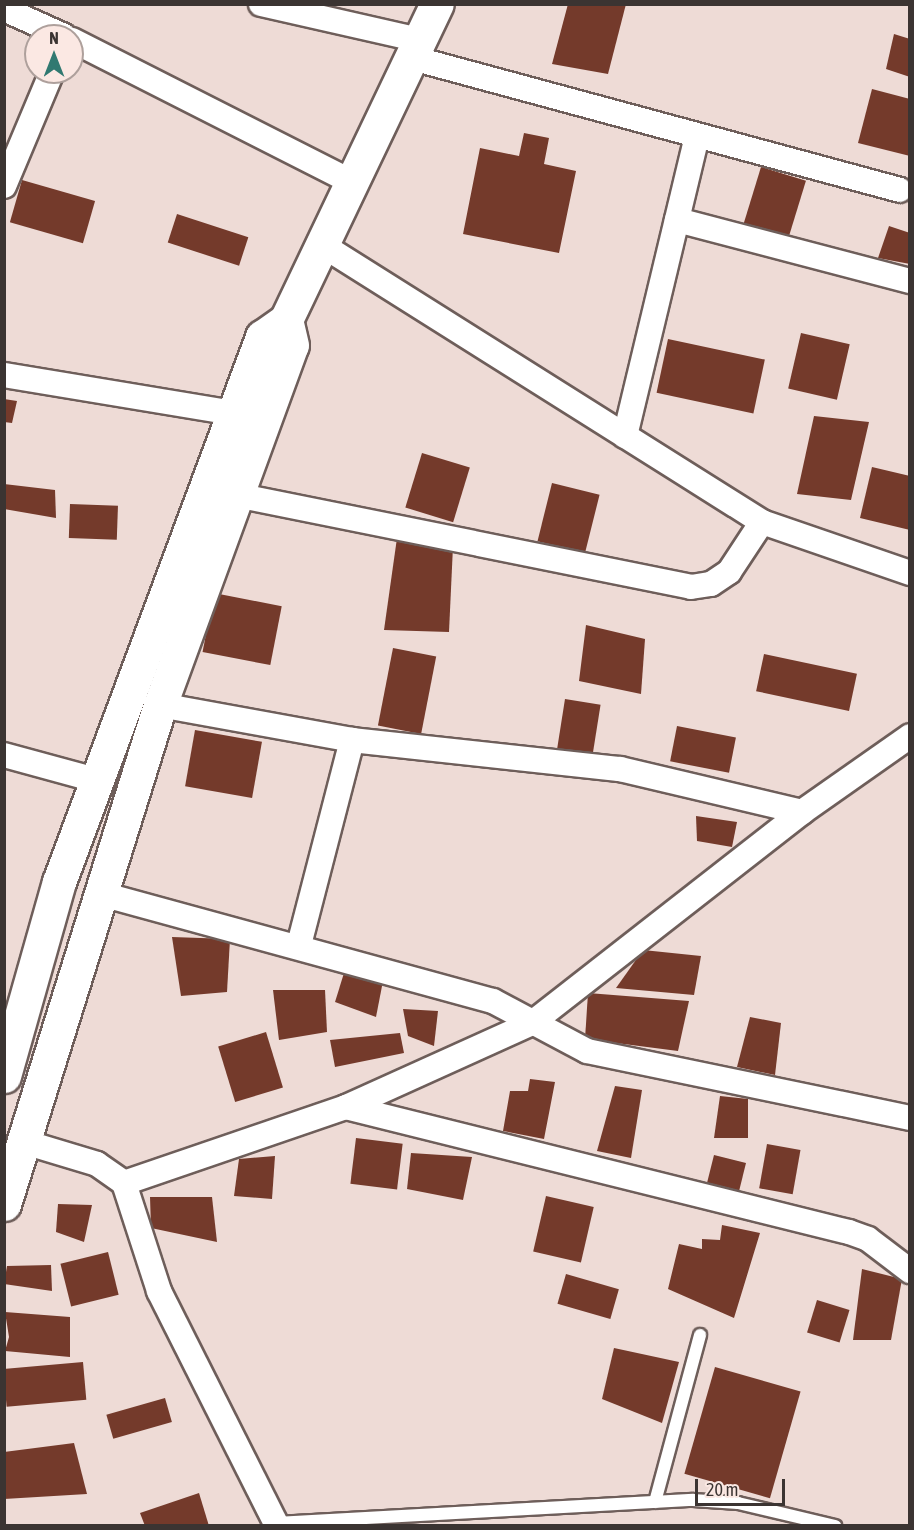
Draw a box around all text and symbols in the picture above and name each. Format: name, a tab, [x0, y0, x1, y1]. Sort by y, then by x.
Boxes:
north arrow	[24, 24, 84, 84]
text: N	[49, 29, 59, 47]
scale bar	[698, 1467, 788, 1505]
text: 20 m	[706, 1479, 738, 1500]

